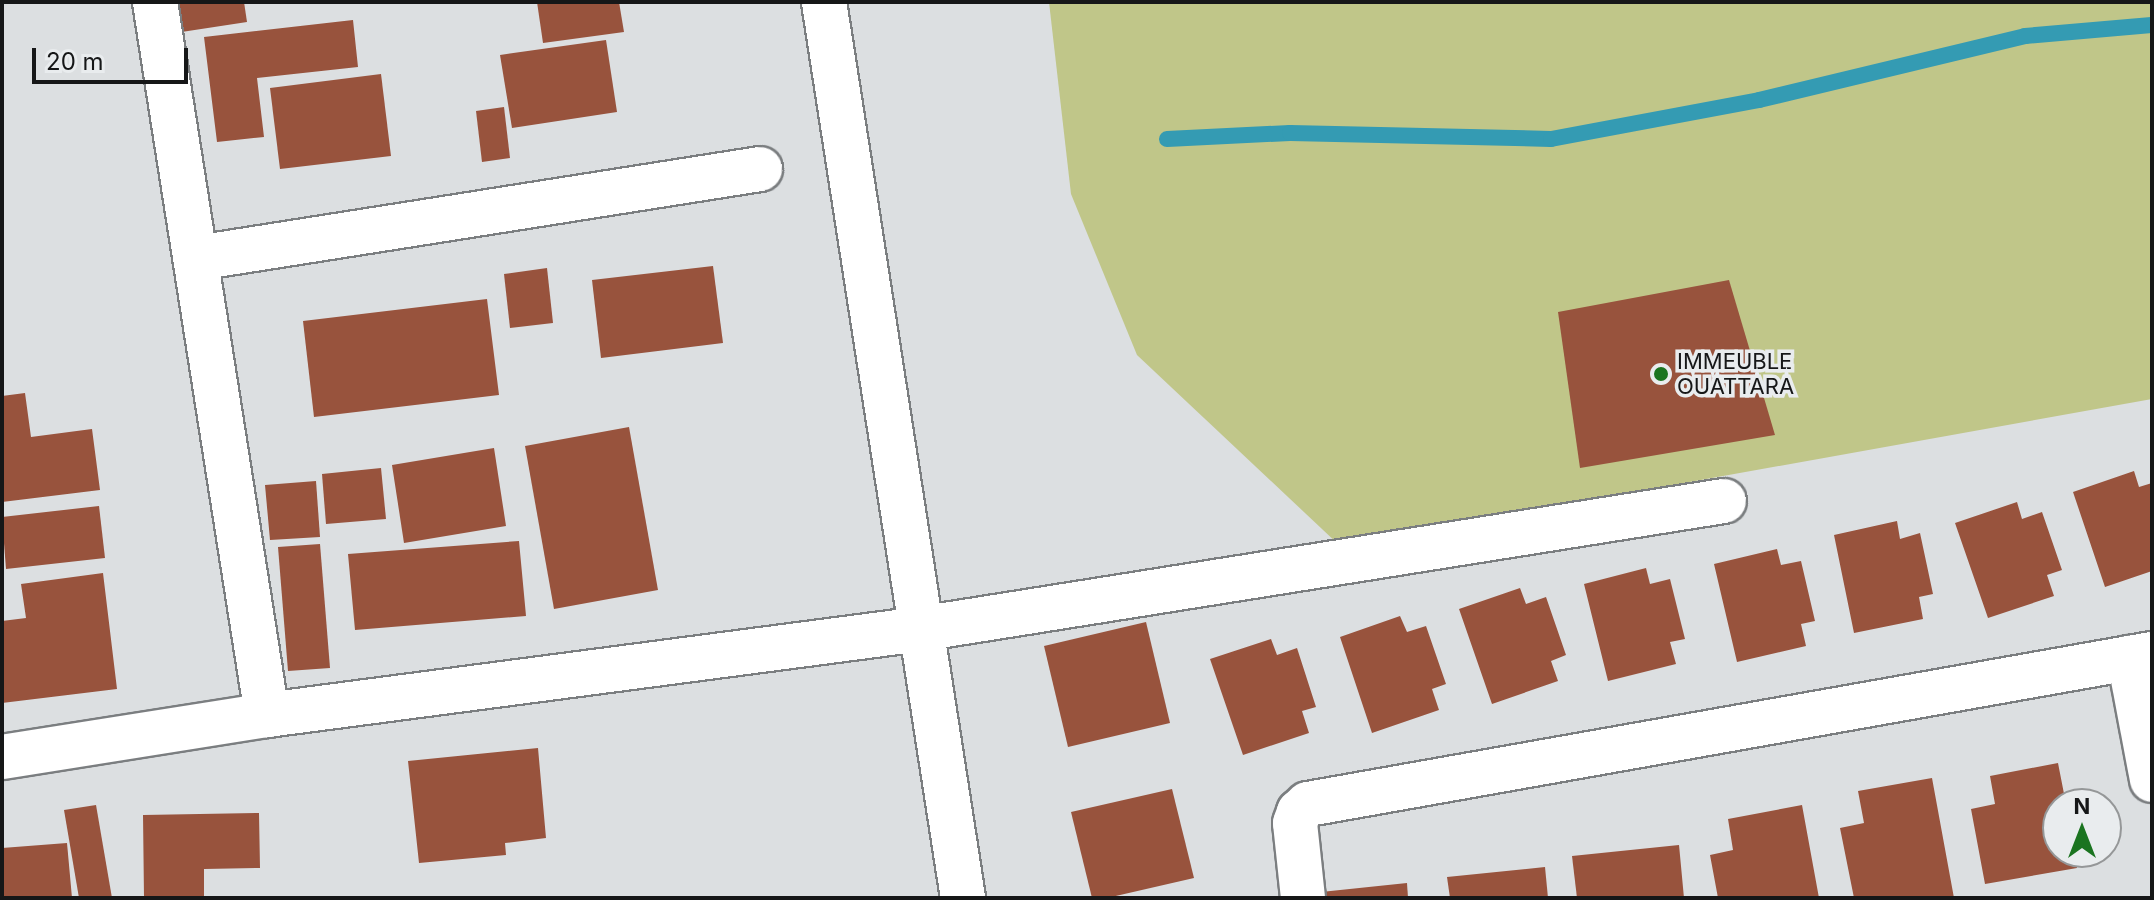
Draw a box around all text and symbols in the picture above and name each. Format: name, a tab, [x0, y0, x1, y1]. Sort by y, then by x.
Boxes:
scale bar	[36, 32, 192, 82]
text: 20 m	[46, 47, 104, 76]
place label: IMMEUBLE OUATTARA	[1677, 348, 1794, 400]
marker: IMMEUBLE OUATTARA	[1652, 365, 1670, 383]
north arrow	[2042, 788, 2122, 868]
text: N	[2074, 793, 2090, 819]

